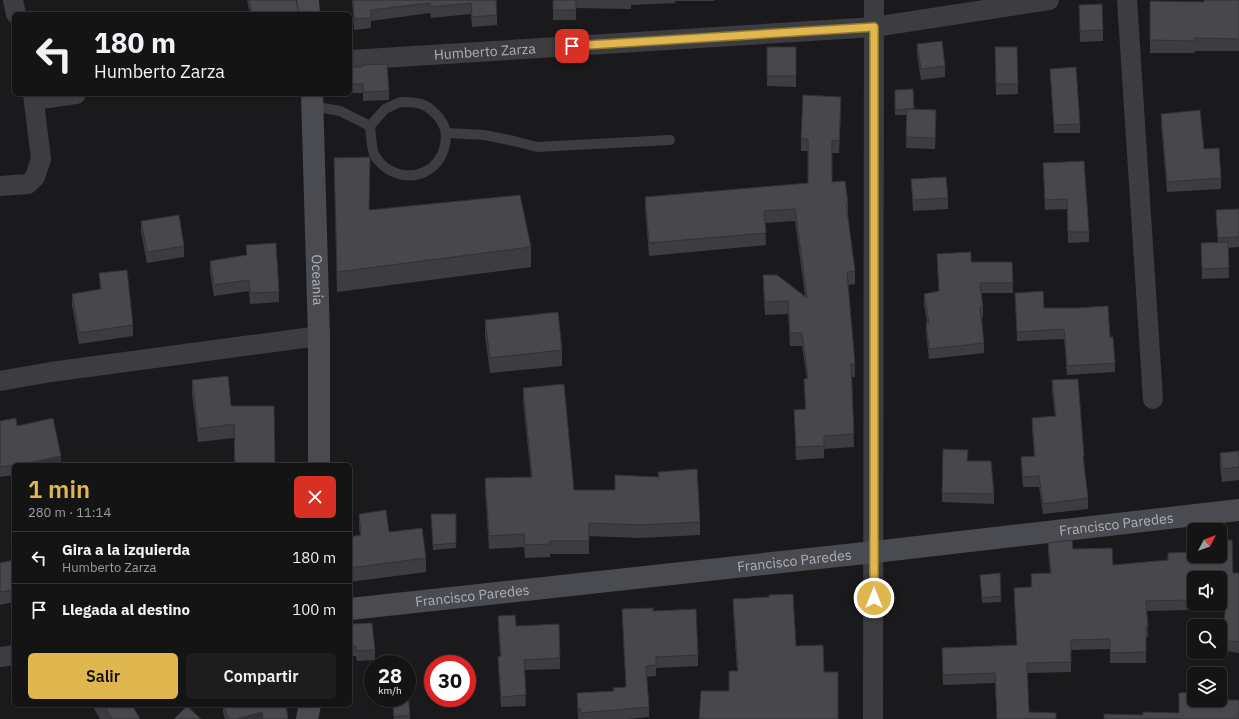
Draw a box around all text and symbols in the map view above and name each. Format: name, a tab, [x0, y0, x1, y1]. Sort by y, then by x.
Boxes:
text: 180 m	[94, 24, 176, 61]
icon: left	[28, 28, 80, 80]
pin	[555, 29, 589, 63]
icon: arrive	[561, 35, 583, 57]
street label: Humberto Zarza	[433, 39, 537, 64]
text: Humberto Zarza	[94, 60, 225, 83]
street label: Oceanía	[308, 254, 327, 306]
text: 1 min	[28, 473, 90, 505]
button: close	[294, 476, 336, 518]
text: 280 m · 11:14	[28, 504, 111, 521]
street label: Francisco Paredes	[1058, 509, 1175, 540]
north arrow	[1187, 523, 1227, 563]
map controls	[1187, 523, 1227, 707]
text: Gira a la izquierda	[62, 540, 190, 559]
street label: Francisco Paredes	[736, 545, 853, 576]
icon: left	[28, 547, 50, 569]
text: 180 m	[292, 548, 336, 567]
text: Humberto Zarza	[62, 559, 157, 576]
button: sound	[1187, 571, 1227, 611]
position arrow	[853, 577, 895, 619]
street label: Francisco Paredes	[414, 581, 531, 611]
icon: arrive	[28, 599, 50, 621]
text: Llegada al destino	[62, 600, 190, 619]
text: 100 m	[292, 600, 336, 619]
button: search	[1187, 619, 1227, 659]
button: Salir	[28, 653, 178, 699]
button: Compartir	[186, 653, 336, 699]
speed limit sign: 30	[424, 655, 476, 707]
text: 28	[378, 662, 402, 689]
button: layers	[1187, 667, 1227, 707]
text: km/h	[378, 684, 402, 697]

